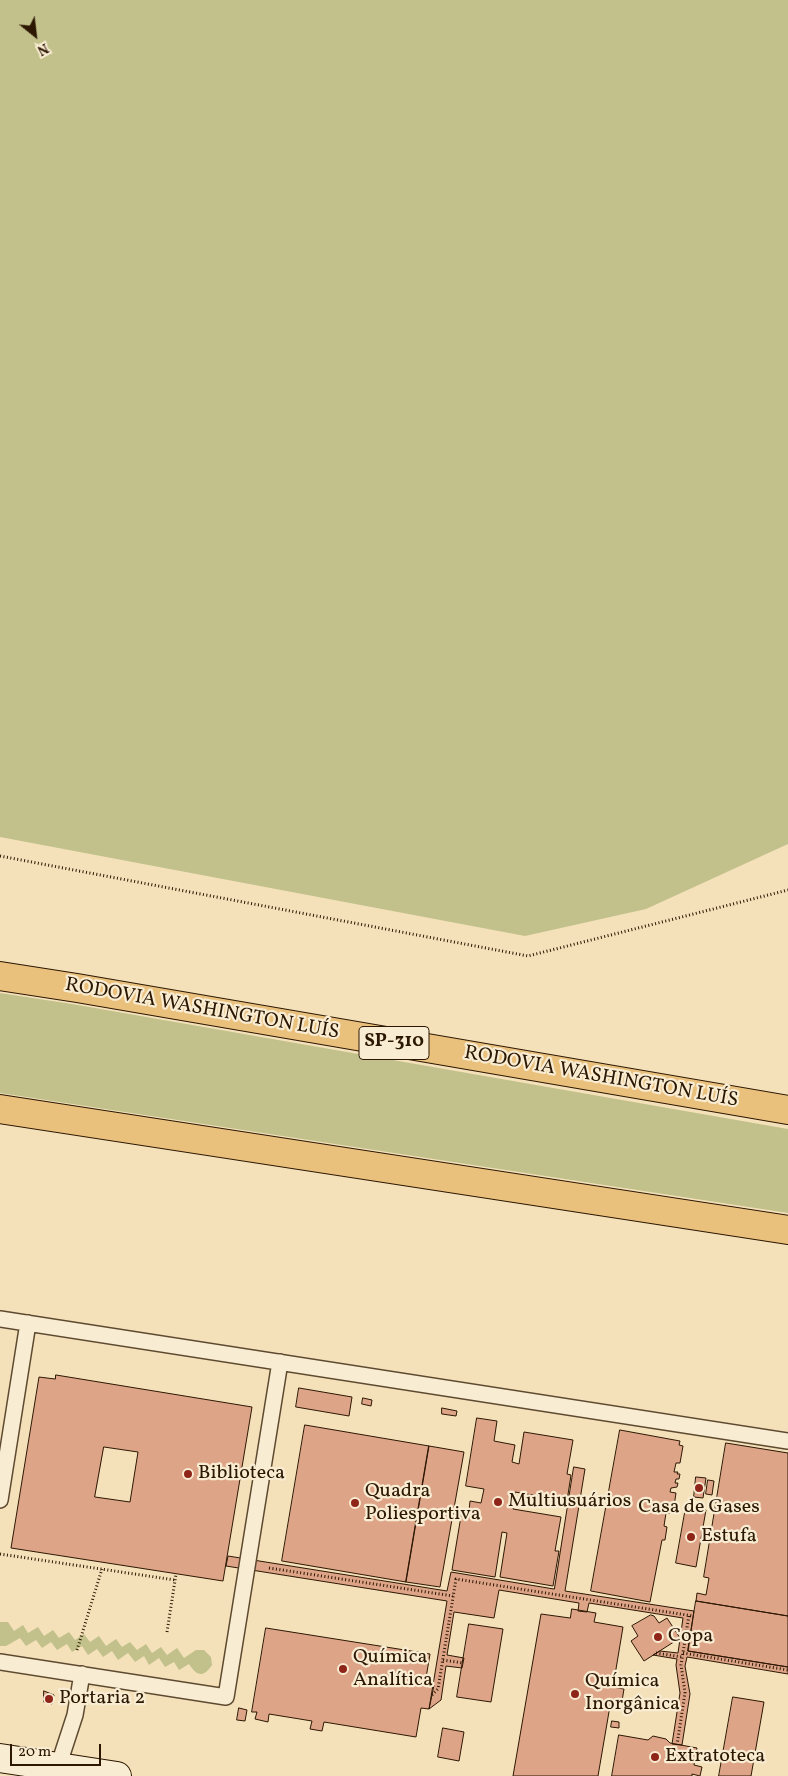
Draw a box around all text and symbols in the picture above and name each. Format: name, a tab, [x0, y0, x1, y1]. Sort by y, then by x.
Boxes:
north arrow	[10, 10, 60, 60]
text: N	[33, 38, 52, 59]
street label: RODOVIA WASHINGTON LUÍS	[63, 974, 341, 1046]
road number: SP-310	[359, 1026, 429, 1060]
street label: RODOVIA WASHINGTON LUÍS	[462, 1042, 740, 1114]
place label: Biblioteca	[198, 1462, 285, 1486]
marker: Biblioteca	[182, 1468, 194, 1480]
place label: Quadra Poliesportiva	[365, 1480, 481, 1527]
marker: Casa de Gases	[693, 1482, 705, 1494]
place label: Multiusuários	[508, 1490, 631, 1514]
marker: Multiusuários	[492, 1496, 504, 1508]
place label: Casa de Gases	[638, 1496, 760, 1520]
marker: Quadra Poliesportiva	[349, 1497, 361, 1509]
place label: Estufa	[701, 1525, 757, 1549]
marker: Estufa	[685, 1531, 697, 1543]
place label: Copa	[668, 1625, 713, 1649]
marker: Copa	[652, 1631, 664, 1643]
place label: Química Analítica	[353, 1646, 433, 1693]
marker: Química Analítica	[337, 1663, 349, 1675]
place label: Química Inorgânica	[585, 1670, 680, 1717]
place label: Portaria 2	[59, 1687, 145, 1711]
marker: Química Inorgânica	[569, 1688, 581, 1700]
marker: Portaria 2	[43, 1693, 55, 1705]
scale bar	[12, 1734, 104, 1766]
text: 20 m	[18, 1742, 51, 1763]
place label: Extratoteca	[665, 1745, 765, 1769]
marker: Extratoteca	[649, 1751, 661, 1763]

